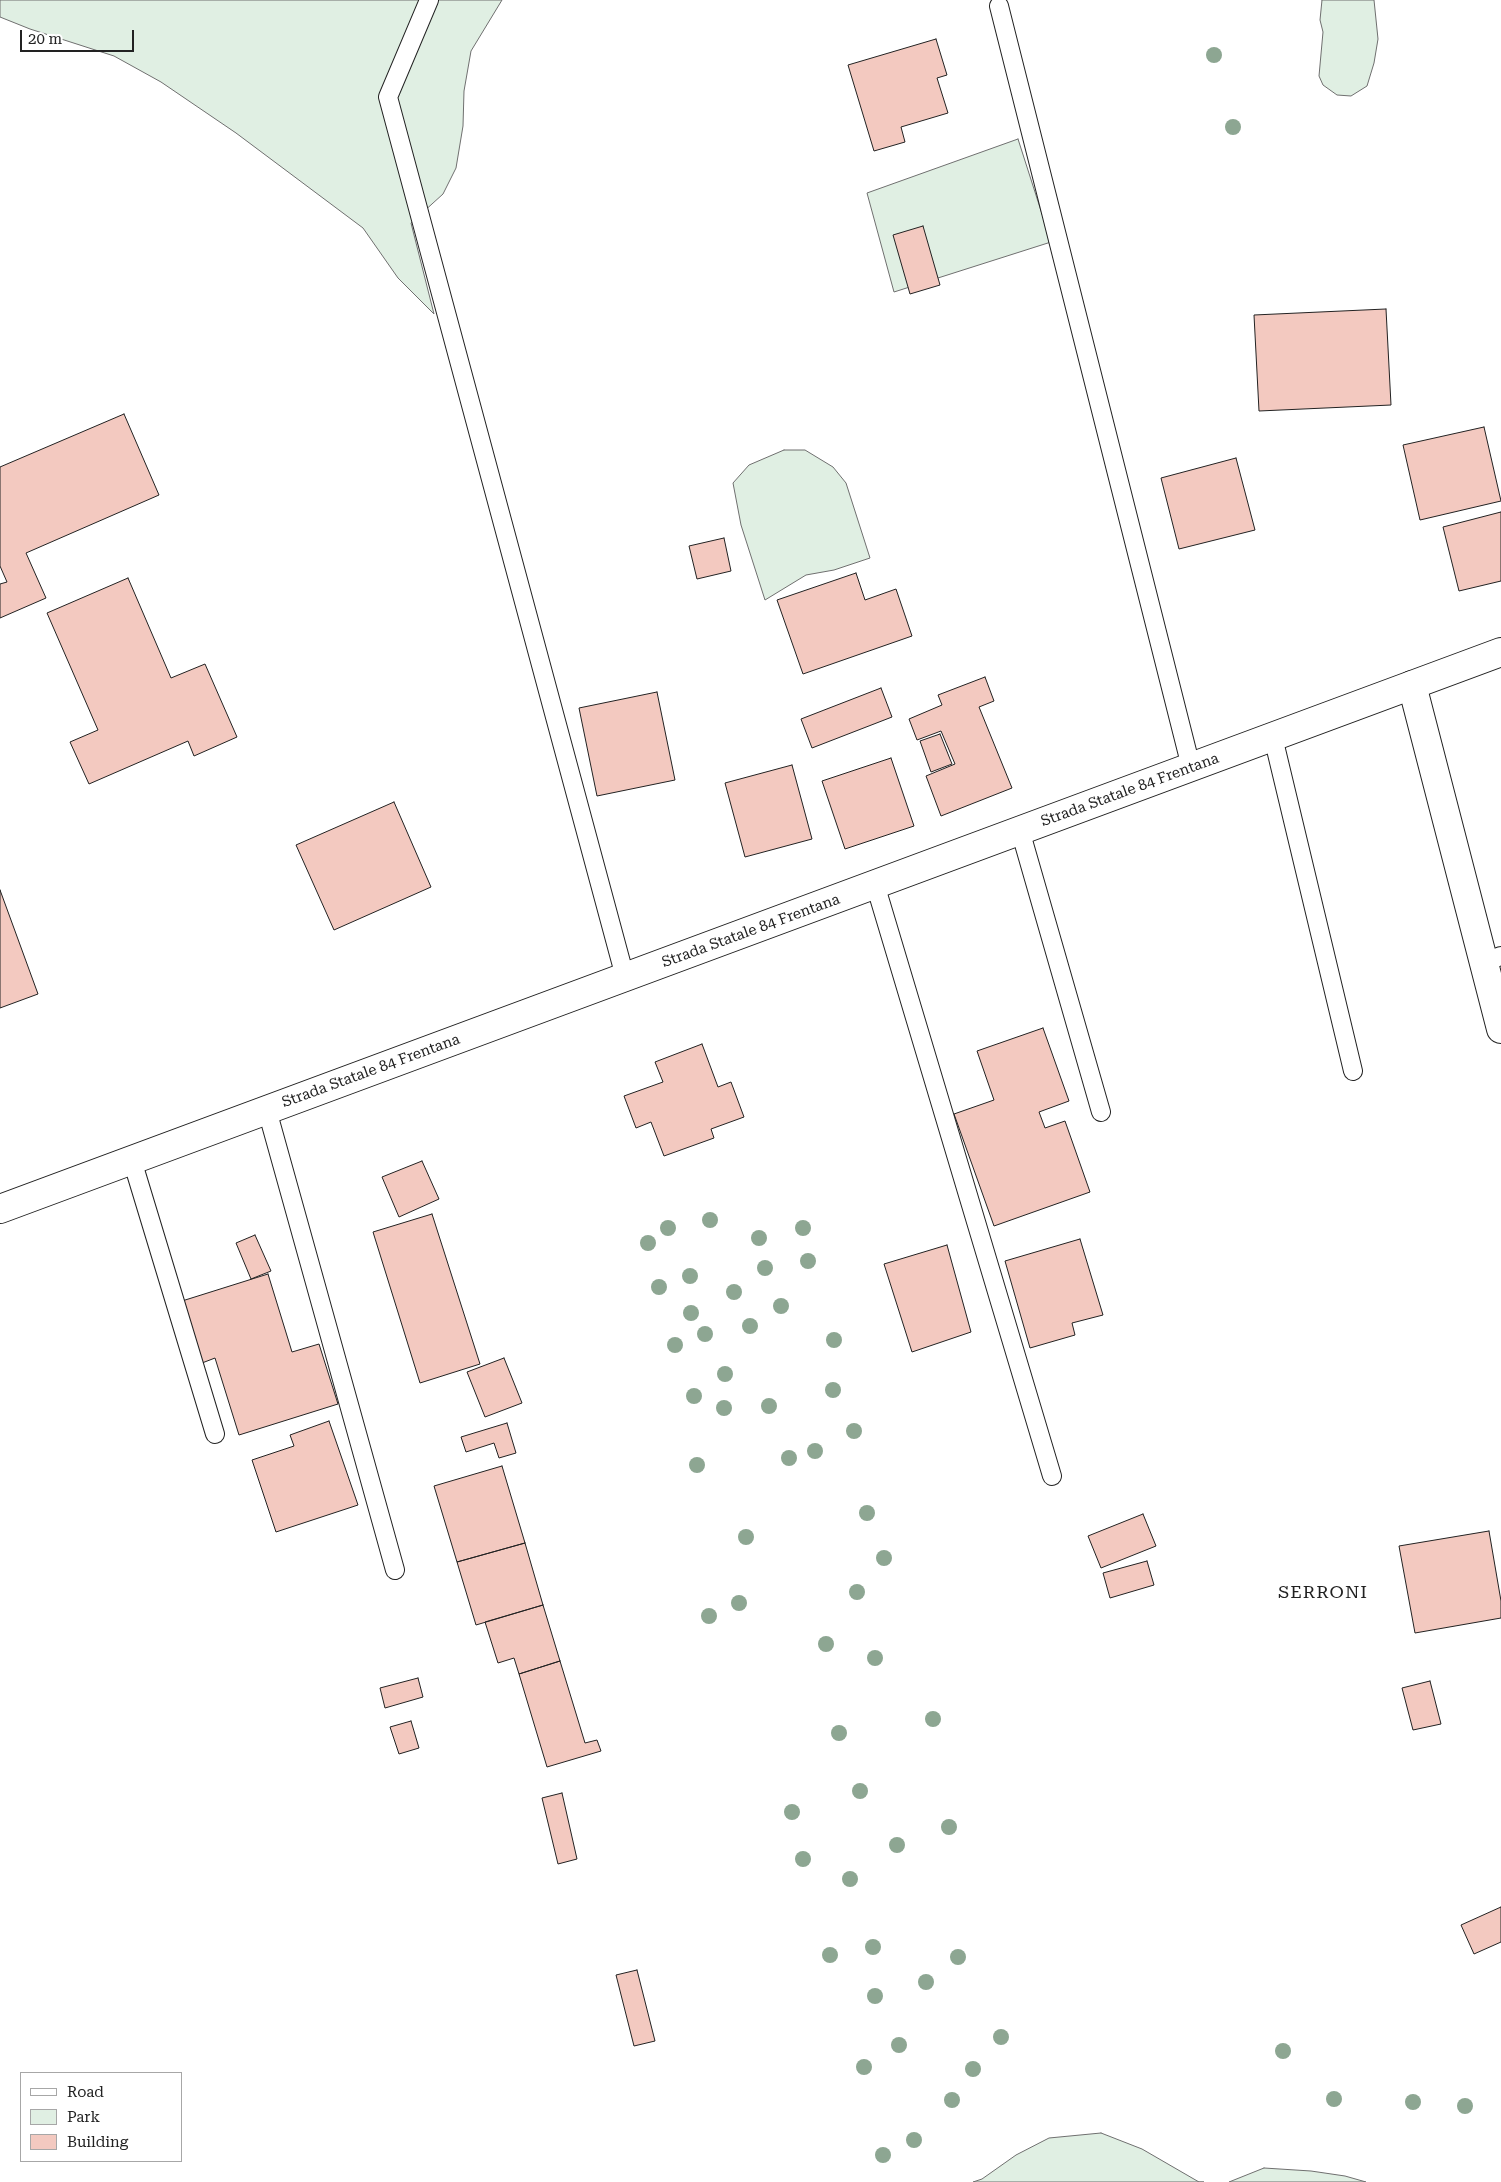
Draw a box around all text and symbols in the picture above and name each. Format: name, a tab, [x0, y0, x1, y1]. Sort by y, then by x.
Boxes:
scale bar	[22, 20, 136, 52]
text: 20 m	[28, 30, 62, 48]
street label: Strada Statale 84 Frentana	[1038, 749, 1222, 831]
street label: Strada Statale 84 Frentana	[659, 890, 843, 972]
street label: Strada Statale 84 Frentana	[279, 1030, 463, 1112]
district label: SERRONI	[1277, 1582, 1369, 1604]
legend	[20, 2072, 182, 2162]
text: Road	[67, 2083, 104, 2101]
text: Park	[67, 2108, 100, 2126]
text: Building	[67, 2133, 128, 2151]

